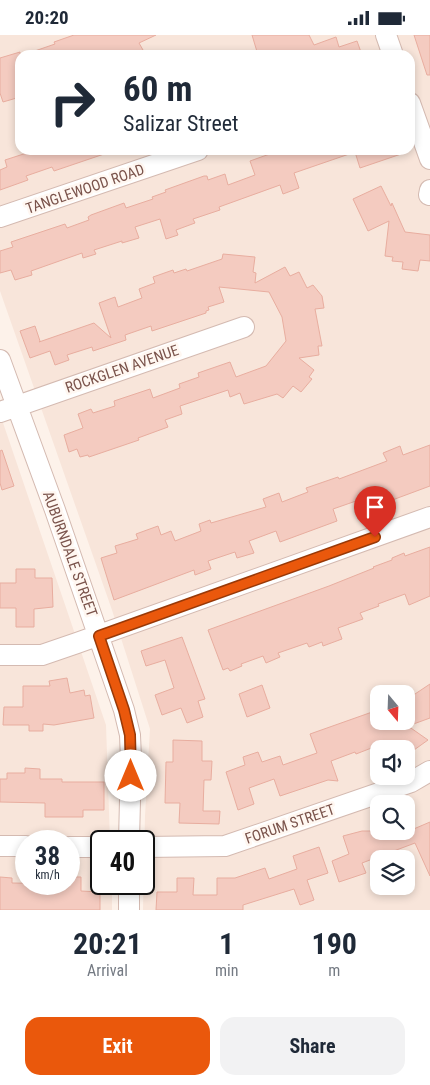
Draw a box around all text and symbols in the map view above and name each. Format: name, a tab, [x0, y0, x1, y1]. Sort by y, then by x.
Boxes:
text: 20:20	[25, 6, 69, 29]
text: 60 m	[123, 69, 192, 110]
icon: right	[40, 70, 105, 135]
text: Salizar Street	[123, 111, 239, 136]
street label: TANGLEWOOD ROAD	[23, 160, 147, 218]
street label: ROCKGLEN AVENUE	[63, 341, 181, 397]
pin	[354, 486, 396, 537]
street label: AUBURNDALE STREET	[39, 489, 101, 619]
icon: arrive	[361, 493, 389, 521]
north arrow	[370, 685, 415, 730]
map controls	[370, 685, 415, 895]
button: sound	[370, 740, 415, 785]
position arrow	[104, 749, 156, 801]
button: search	[370, 795, 415, 840]
street label: FORUM STREET	[243, 800, 337, 848]
speed limit sign: 40	[90, 830, 155, 895]
text: 38	[35, 842, 60, 871]
button: layers	[370, 850, 415, 895]
text: km/h	[35, 868, 60, 882]
text: 20:21	[73, 926, 142, 961]
text: 1	[219, 926, 234, 961]
text: 190	[311, 926, 357, 961]
text: Arrival	[87, 961, 128, 980]
text: min	[215, 961, 238, 980]
text: m	[328, 961, 340, 980]
button: Exit	[25, 1017, 210, 1075]
button: Share	[220, 1017, 405, 1075]

